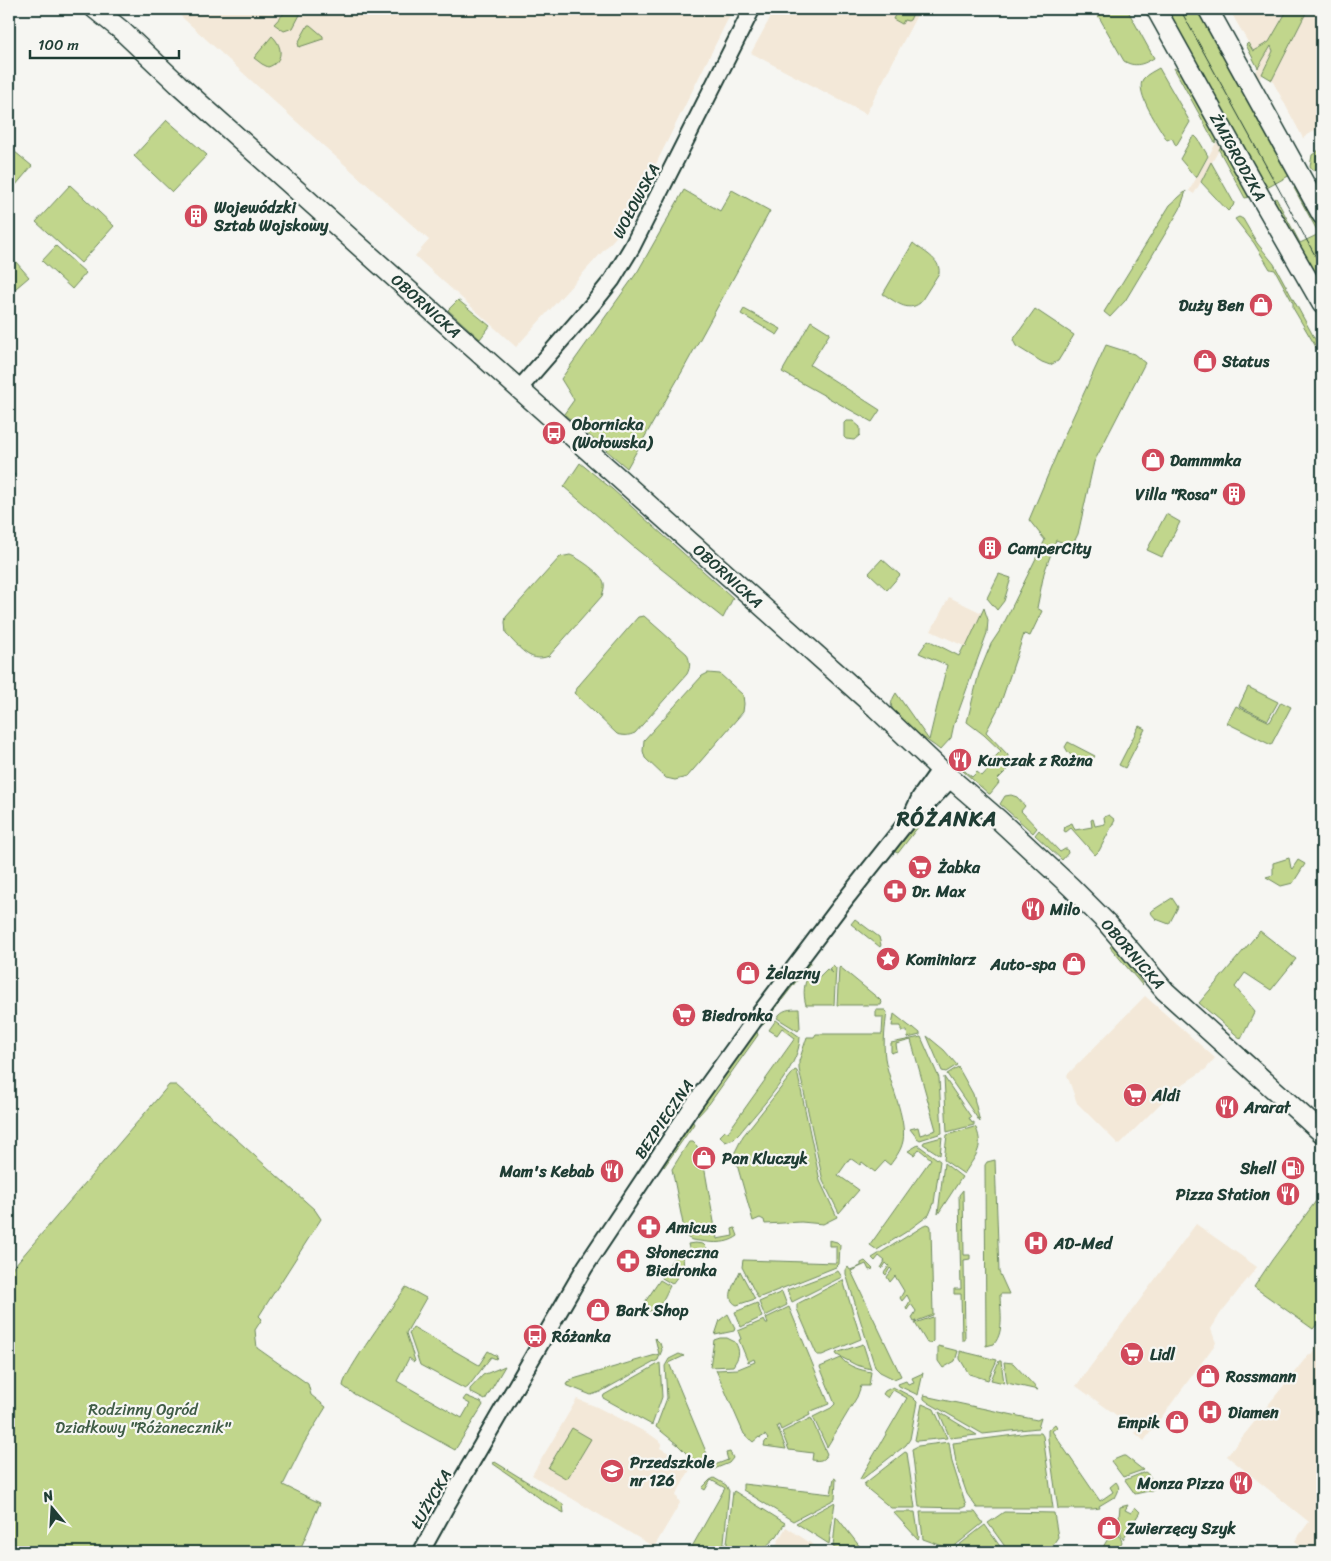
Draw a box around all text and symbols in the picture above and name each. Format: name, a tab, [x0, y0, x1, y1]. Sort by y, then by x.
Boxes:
scale bar	[30, 28, 179, 60]
text: 100 m	[38, 32, 79, 58]
street label: ŻMIGRODZKA	[1202, 107, 1274, 207]
street label: WOŁOWSKA	[604, 158, 668, 244]
place label: Wojewódzki Sztab Wojskowy	[213, 193, 329, 240]
building icon: Wojewódzki Sztab Wojskowy	[183, 203, 209, 229]
street label: OBORNICKA	[384, 266, 468, 346]
place label: Duży Ben	[1179, 291, 1244, 320]
shop icon: Duży Ben	[1248, 292, 1274, 318]
place label: Status	[1221, 347, 1270, 376]
shop icon: Status	[1192, 348, 1218, 374]
place label: Obornicka (Wołowska)	[571, 410, 653, 457]
bus stop icon: Obornicka (Wołowska)	[541, 420, 567, 446]
place label: Dammmka	[1170, 446, 1242, 475]
shop icon: Dammmka	[1140, 447, 1166, 473]
place label: Villa "Rosa"	[1135, 480, 1217, 509]
building icon: Villa "Rosa"	[1221, 481, 1247, 507]
place label: CamperCity	[1007, 534, 1092, 563]
building icon: CamperCity	[977, 535, 1003, 561]
street label: OBORNICKA	[686, 536, 770, 616]
place label: Kurczak z Rożna	[977, 746, 1093, 775]
restaurant icon: Kurczak z Rożna	[947, 747, 973, 773]
district label: RÓŻANKA	[896, 800, 997, 838]
place label: Żabka	[937, 853, 981, 882]
supermarket icon: Żabka	[907, 854, 933, 880]
place label: Dr. Max	[912, 877, 967, 906]
pharmacy icon: Dr. Max	[882, 878, 908, 904]
place label: Milo	[1049, 895, 1081, 924]
restaurant icon: Milo	[1020, 896, 1046, 922]
street label: OBORNICKA	[1094, 912, 1172, 996]
place label: Kominiarz	[905, 945, 977, 974]
place icon: Kominiarz	[875, 946, 901, 972]
place label: Auto-spa	[990, 950, 1057, 979]
shop icon: Auto-spa	[1061, 951, 1087, 977]
place label: Żelazny	[765, 959, 821, 988]
shop icon: Żelazny	[735, 960, 761, 986]
place label: Biedronka	[702, 1001, 773, 1030]
supermarket icon: Biedronka	[671, 1002, 697, 1028]
street label: BEZPIECZNA	[626, 1073, 702, 1165]
place label: Aldi	[1151, 1081, 1181, 1110]
supermarket icon: Aldi	[1122, 1082, 1148, 1108]
place label: Ararat	[1243, 1093, 1292, 1122]
restaurant icon: Ararat	[1214, 1094, 1240, 1120]
place label: Pan Kluczyk	[722, 1144, 808, 1173]
shop icon: Pan Kluczyk	[691, 1145, 717, 1171]
place label: Shell	[1239, 1154, 1277, 1183]
fuel station icon: Shell	[1280, 1155, 1306, 1181]
place label: Mam's Kebab	[499, 1157, 594, 1186]
restaurant icon: Mam's Kebab	[599, 1158, 625, 1184]
place label: Pizza Station	[1176, 1180, 1270, 1209]
restaurant icon: Pizza Station	[1275, 1181, 1301, 1207]
place label: Amicus	[665, 1213, 717, 1242]
pharmacy icon: Amicus	[636, 1214, 662, 1240]
place label: AD-Med	[1053, 1229, 1113, 1258]
hospital icon: AD-Med	[1023, 1230, 1049, 1256]
place label: Słoneczna Biedronka	[645, 1238, 719, 1285]
pharmacy icon: Słoneczna Biedronka	[615, 1248, 641, 1274]
place label: Bark Shop	[616, 1296, 689, 1325]
shop icon: Bark Shop	[585, 1297, 611, 1323]
place label: Różanka	[551, 1322, 612, 1351]
bus stop icon: Różanka	[522, 1323, 548, 1349]
place label: Lidl	[1150, 1340, 1176, 1369]
supermarket icon: Lidl	[1119, 1341, 1145, 1367]
place label: Rossmann	[1225, 1362, 1297, 1391]
shop icon: Rossmann	[1195, 1363, 1221, 1389]
park label: Rodzinny Ogród Działkowy "Różanecznik"	[55, 1395, 232, 1442]
place label: Diamen	[1228, 1398, 1279, 1427]
hospital icon: Diamen	[1197, 1399, 1223, 1425]
place label: Empik	[1117, 1408, 1161, 1437]
shop icon: Empik	[1164, 1409, 1190, 1435]
place label: Przedszkole nr 126	[629, 1448, 715, 1495]
school or university icon: Przedszkole nr 126	[599, 1458, 625, 1484]
street label: ŁUŻYCKA	[402, 1464, 460, 1534]
place label: Monza Pizza	[1136, 1469, 1224, 1498]
restaurant icon: Monza Pizza	[1228, 1470, 1254, 1496]
text: N	[39, 1483, 57, 1510]
north arrow	[28, 1484, 78, 1534]
place label: Zwierzęcy Szyk	[1125, 1514, 1236, 1543]
shop icon: Zwierzęcy Szyk	[1096, 1515, 1122, 1541]

